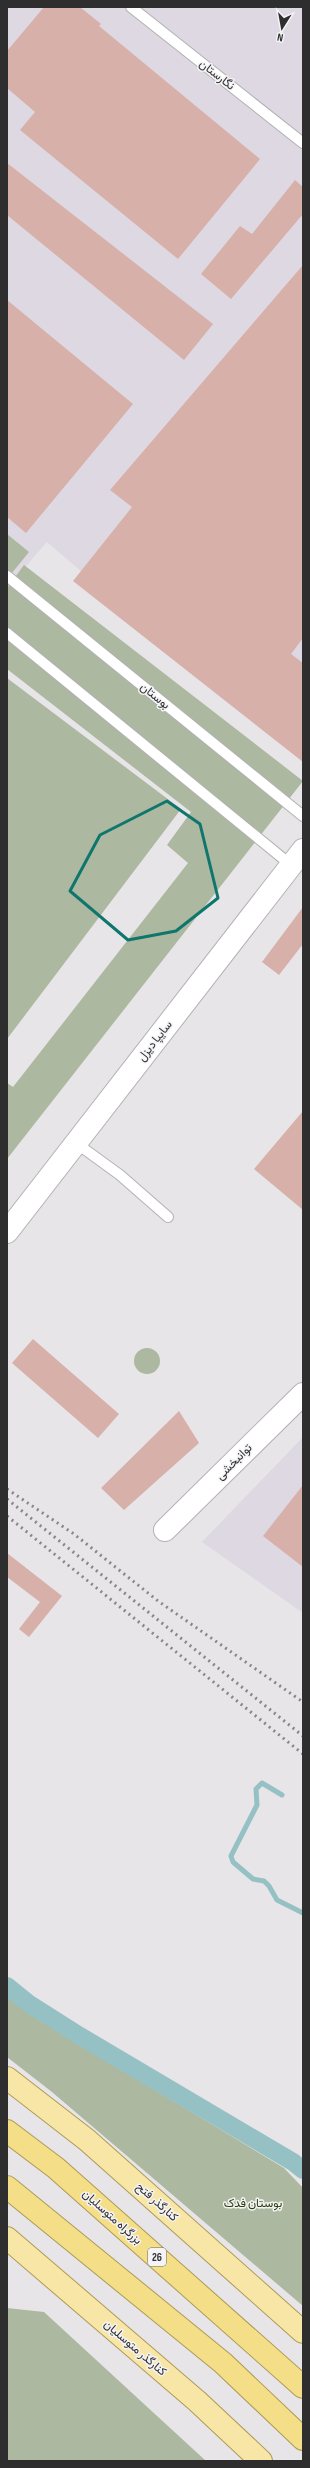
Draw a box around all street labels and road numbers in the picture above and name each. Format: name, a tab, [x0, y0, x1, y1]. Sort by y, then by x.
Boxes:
street label: نگارستان	[196, 56, 238, 94]
street label: بوستان	[137, 679, 173, 713]
street label: سایپا دیزل	[134, 1017, 176, 1065]
street label: توانبخشی	[213, 1440, 256, 1483]
street label: کنارگذر فتح	[132, 2179, 181, 2225]
street label: بزرگراه متوسلیان	[79, 2186, 145, 2248]
road number: 26	[148, 2248, 166, 2266]
street label: کنارگذر متوسلیان	[101, 2317, 169, 2379]

